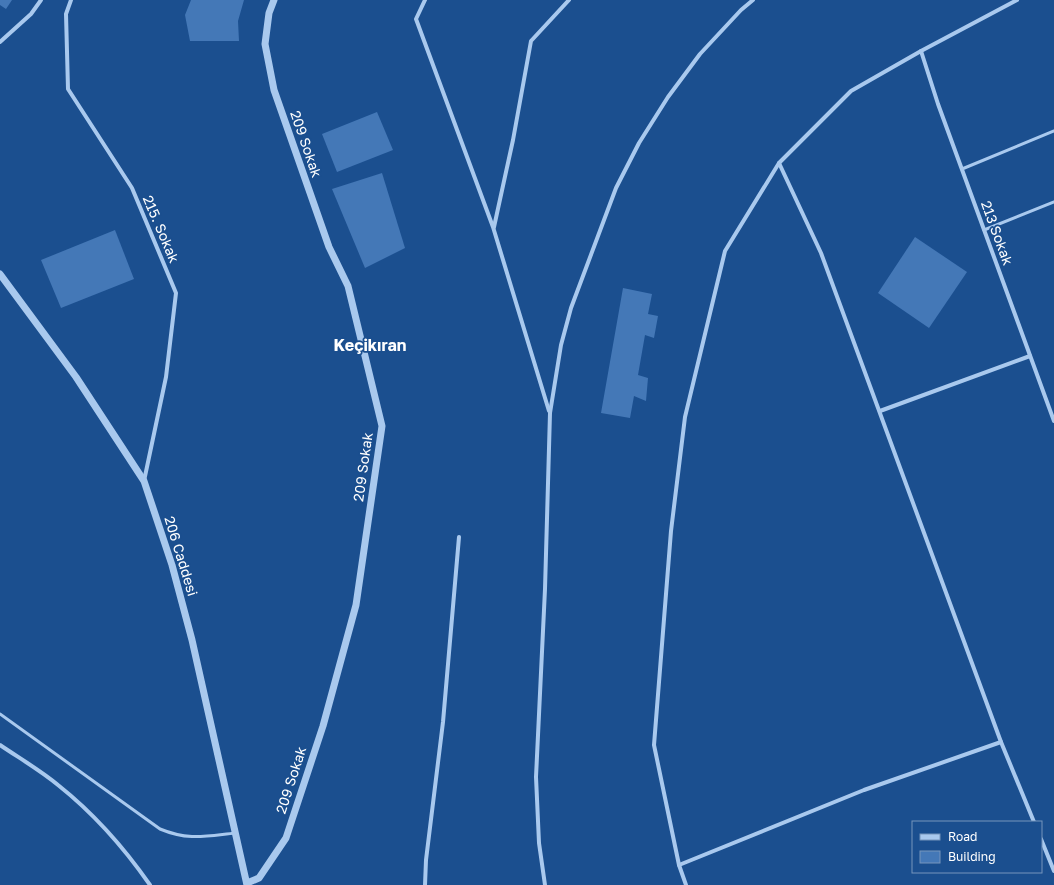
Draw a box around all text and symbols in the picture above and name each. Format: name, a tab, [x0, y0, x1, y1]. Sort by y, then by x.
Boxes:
street label: 209 Sokak	[287, 108, 326, 180]
street label: 215. Sokak	[140, 192, 183, 265]
street label: 213 Sokak	[978, 198, 1017, 268]
district label: Keçikıran	[334, 335, 406, 355]
street label: 209 Sokak	[349, 431, 376, 503]
street label: 206 Caddesi	[161, 514, 202, 598]
street label: 209 Sokak	[272, 744, 309, 816]
legend	[912, 821, 1042, 873]
text: Road	[948, 829, 977, 844]
text: Building	[948, 849, 996, 864]

